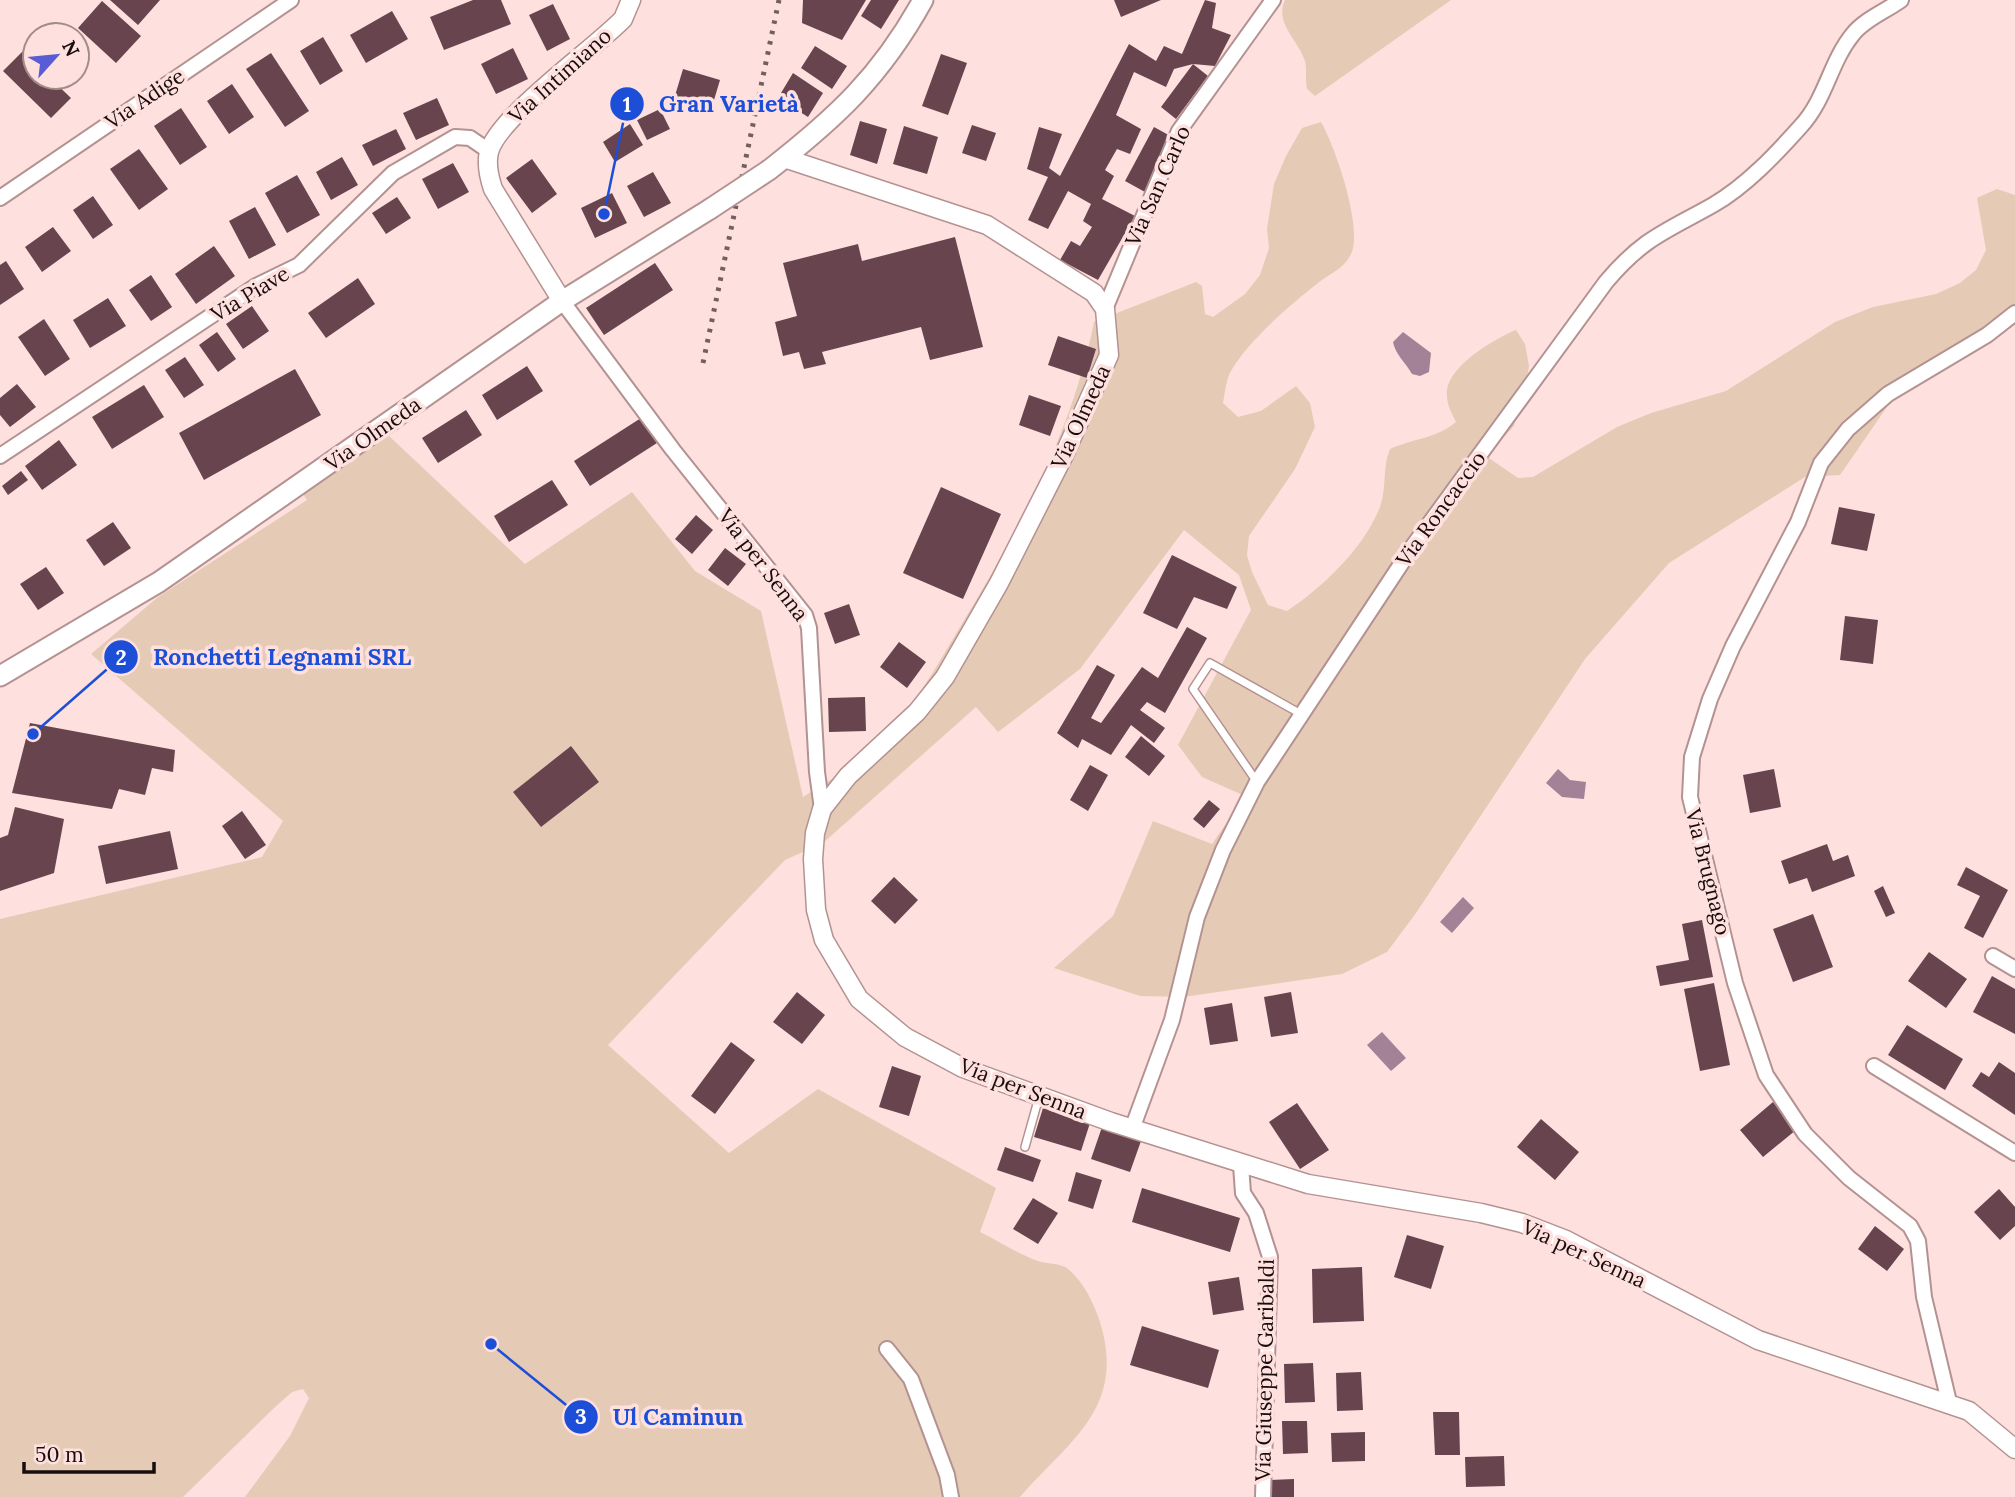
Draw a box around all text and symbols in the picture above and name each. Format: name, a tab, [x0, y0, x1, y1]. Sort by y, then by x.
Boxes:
north arrow	[21, 21, 91, 91]
street label: Via Intimiano	[502, 22, 617, 130]
text: N	[57, 36, 85, 61]
street label: Via Adige	[99, 62, 190, 136]
callout: Gran Varietà	[610, 82, 813, 126]
text: Gran Varietà	[659, 89, 799, 118]
text: 1	[623, 91, 631, 118]
street label: Via San Carlo	[1119, 121, 1196, 251]
street label: Via Piave	[205, 260, 294, 328]
street label: Via Olmeda	[1044, 360, 1116, 474]
street label: Via Olmeda	[318, 390, 426, 477]
street label: Via Roncaccio	[1389, 446, 1492, 573]
street label: Via per Senna	[712, 502, 815, 626]
callout: Ronchetti Legnami SRL	[104, 635, 425, 679]
text: Ronchetti Legnami SRL	[153, 642, 411, 671]
text: 2	[115, 644, 127, 671]
street label: Via Brugnago	[1680, 805, 1737, 938]
street label: Via per Senna	[955, 1052, 1091, 1125]
street label: Via per Senna	[1517, 1213, 1651, 1294]
street label: Via Giuseppe Garibaldi	[1249, 1259, 1280, 1482]
callout: Ul Caminun	[564, 1395, 758, 1439]
text: Ul Caminun	[613, 1402, 744, 1431]
text: 3	[575, 1403, 587, 1430]
scale bar	[24, 1430, 154, 1474]
text: 50 m	[35, 1441, 84, 1468]

